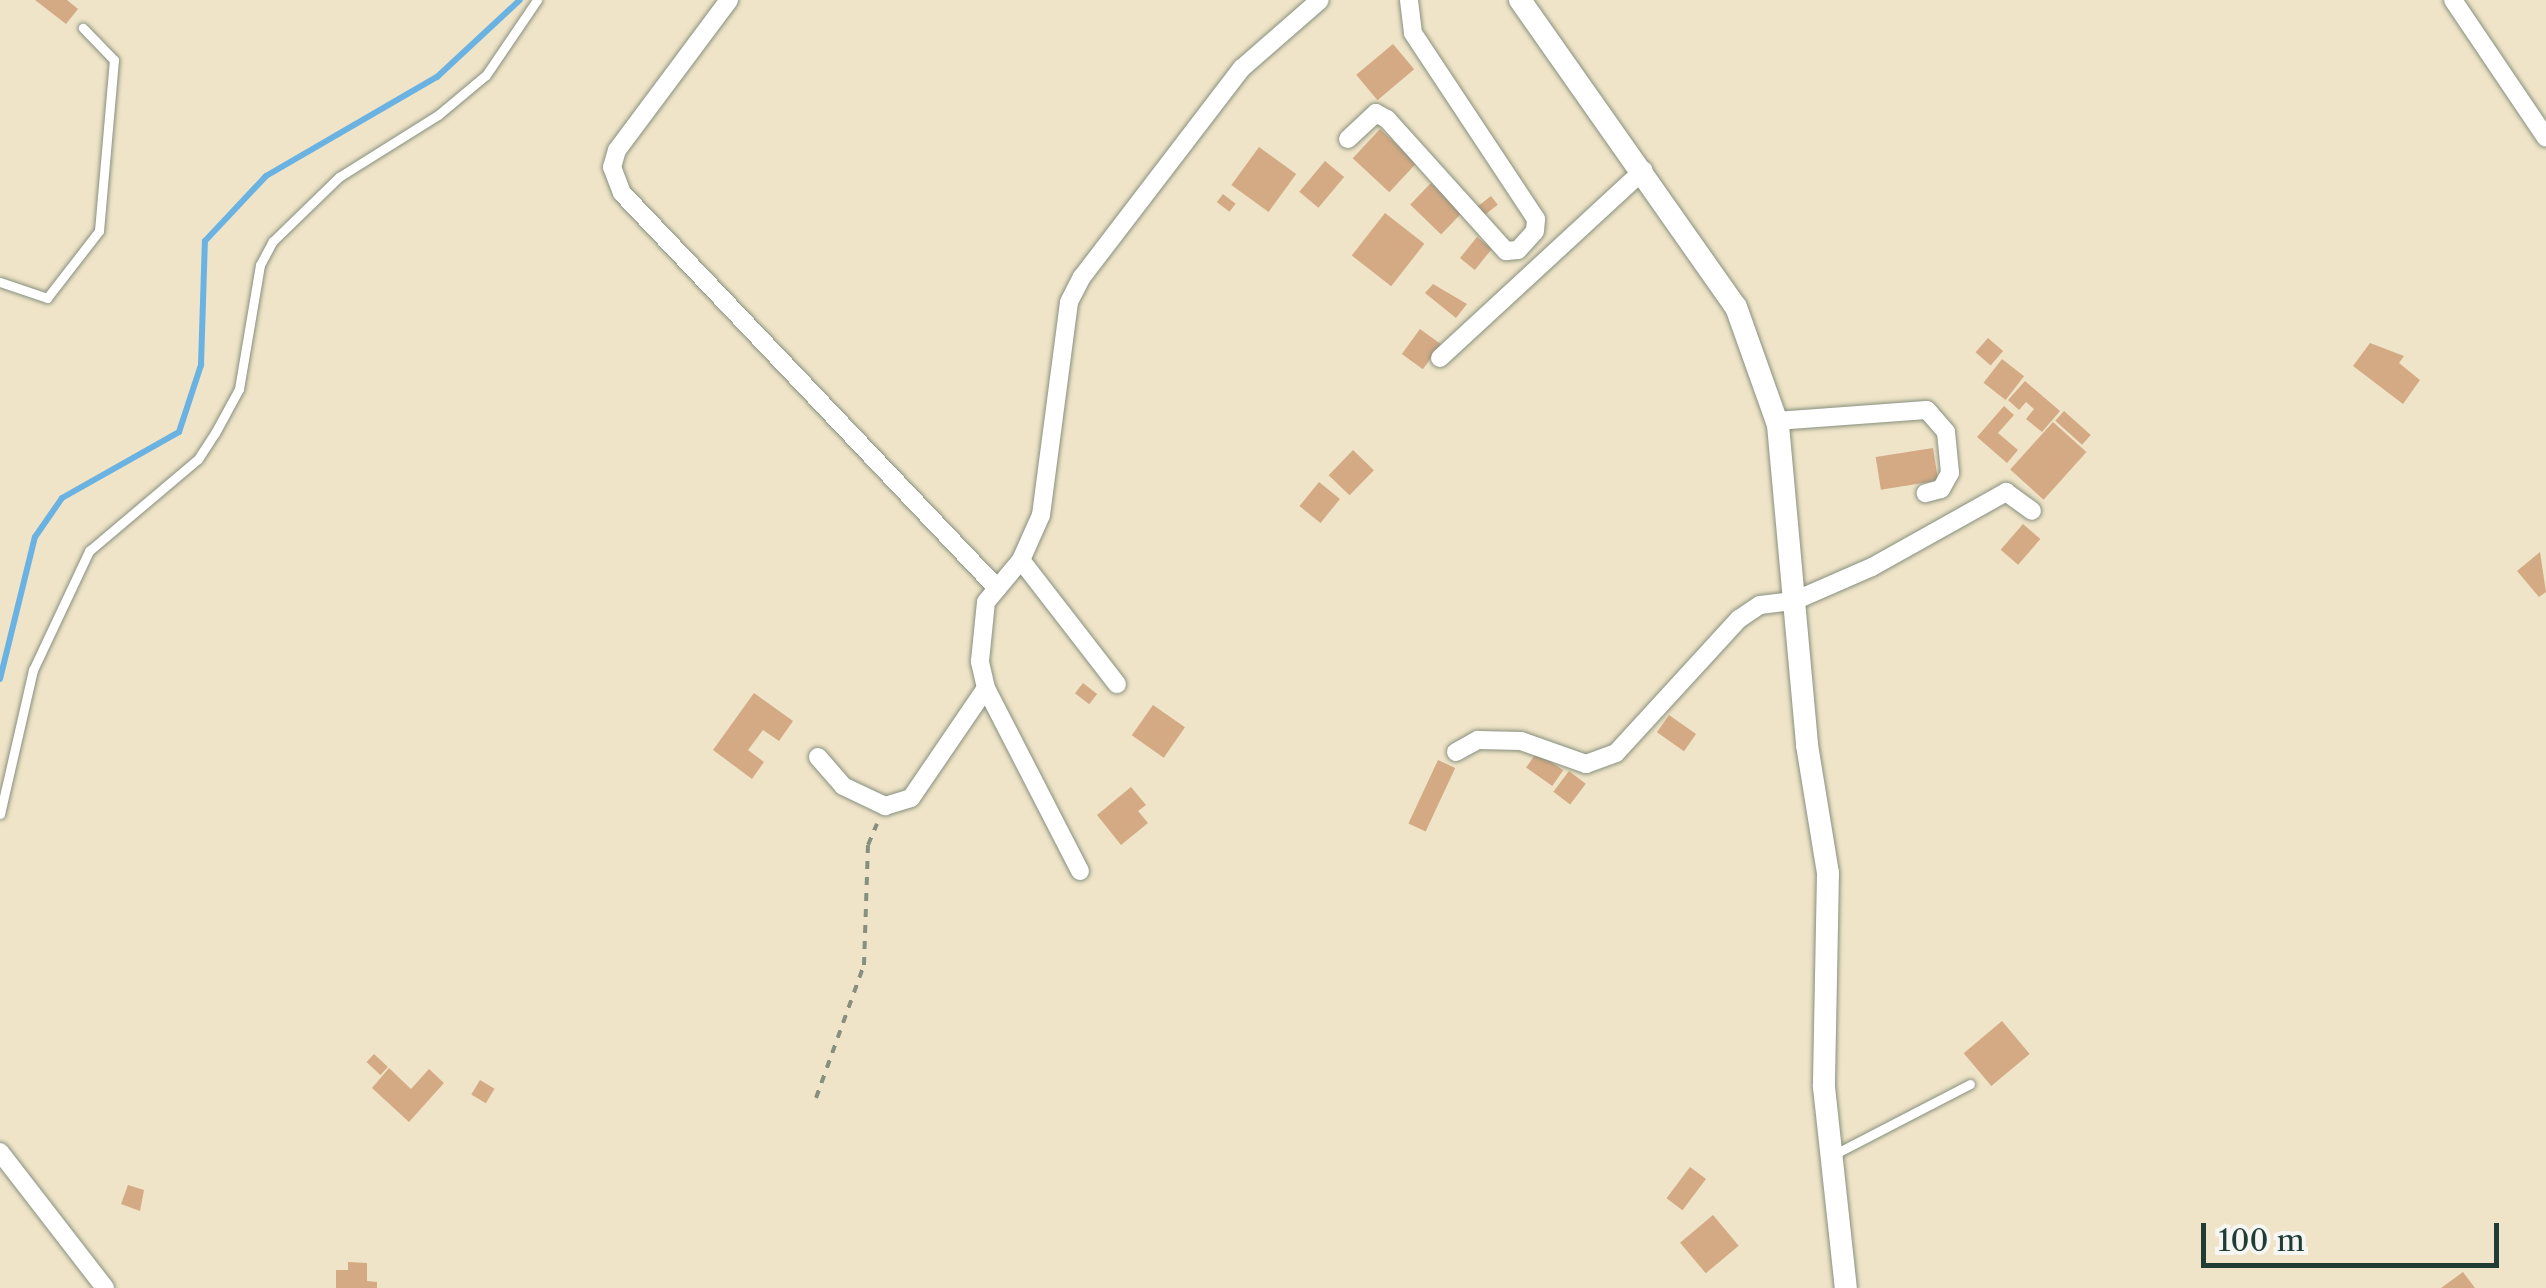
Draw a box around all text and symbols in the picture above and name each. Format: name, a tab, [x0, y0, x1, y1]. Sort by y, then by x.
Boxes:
scale bar	[2206, 1203, 2504, 1265]
text: 100 m	[2218, 1222, 2305, 1259]

